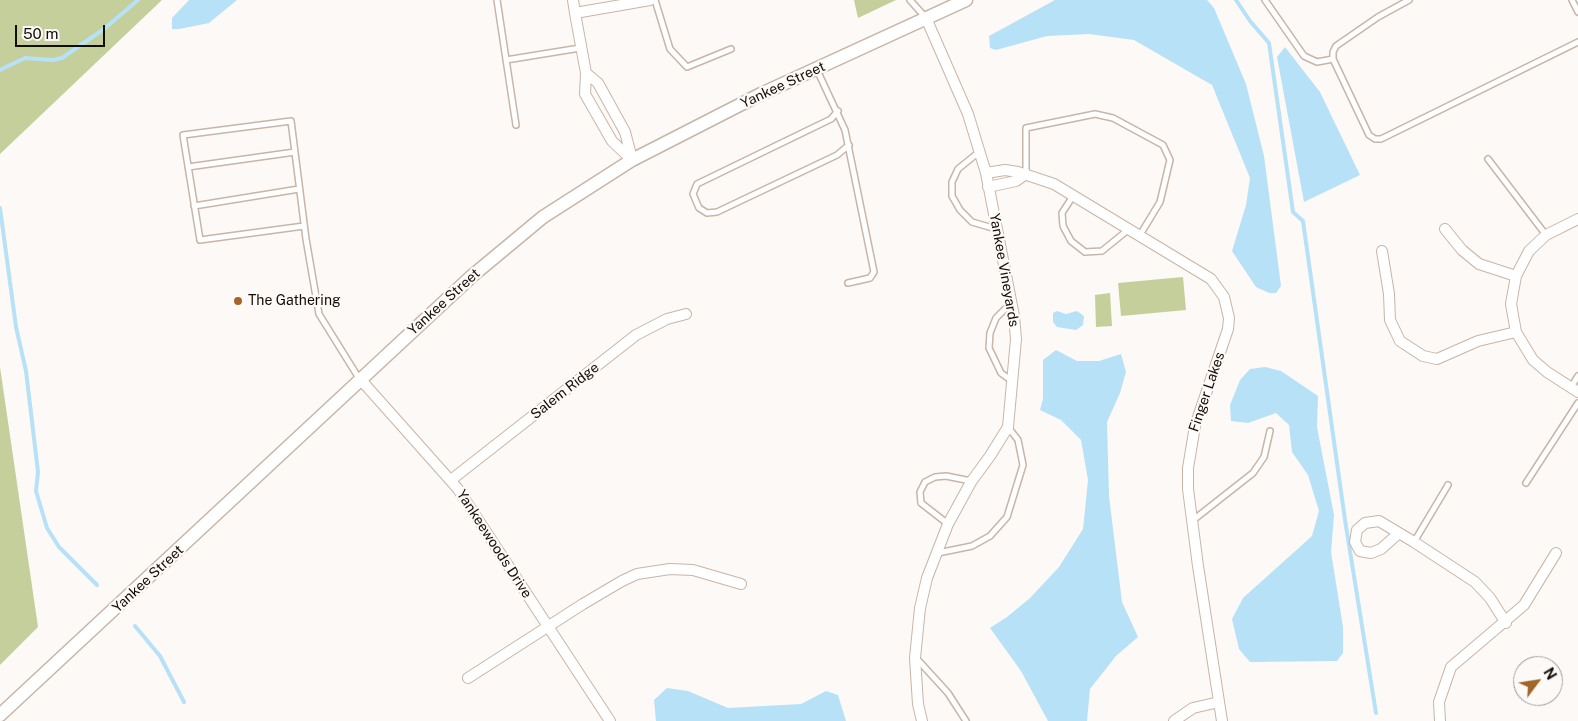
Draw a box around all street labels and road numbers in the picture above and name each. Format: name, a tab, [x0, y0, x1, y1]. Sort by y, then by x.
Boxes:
street label: Yankee Street	[738, 58, 828, 112]
street label: Yankee Vineyards	[986, 212, 1022, 328]
street label: Yankee Street	[405, 265, 483, 339]
street label: Finger Lakes	[1185, 350, 1229, 434]
street label: Salem Ridge	[528, 359, 602, 423]
street label: Yankeewoods Drive	[453, 487, 535, 601]
street label: Yankee Street	[109, 542, 187, 616]

